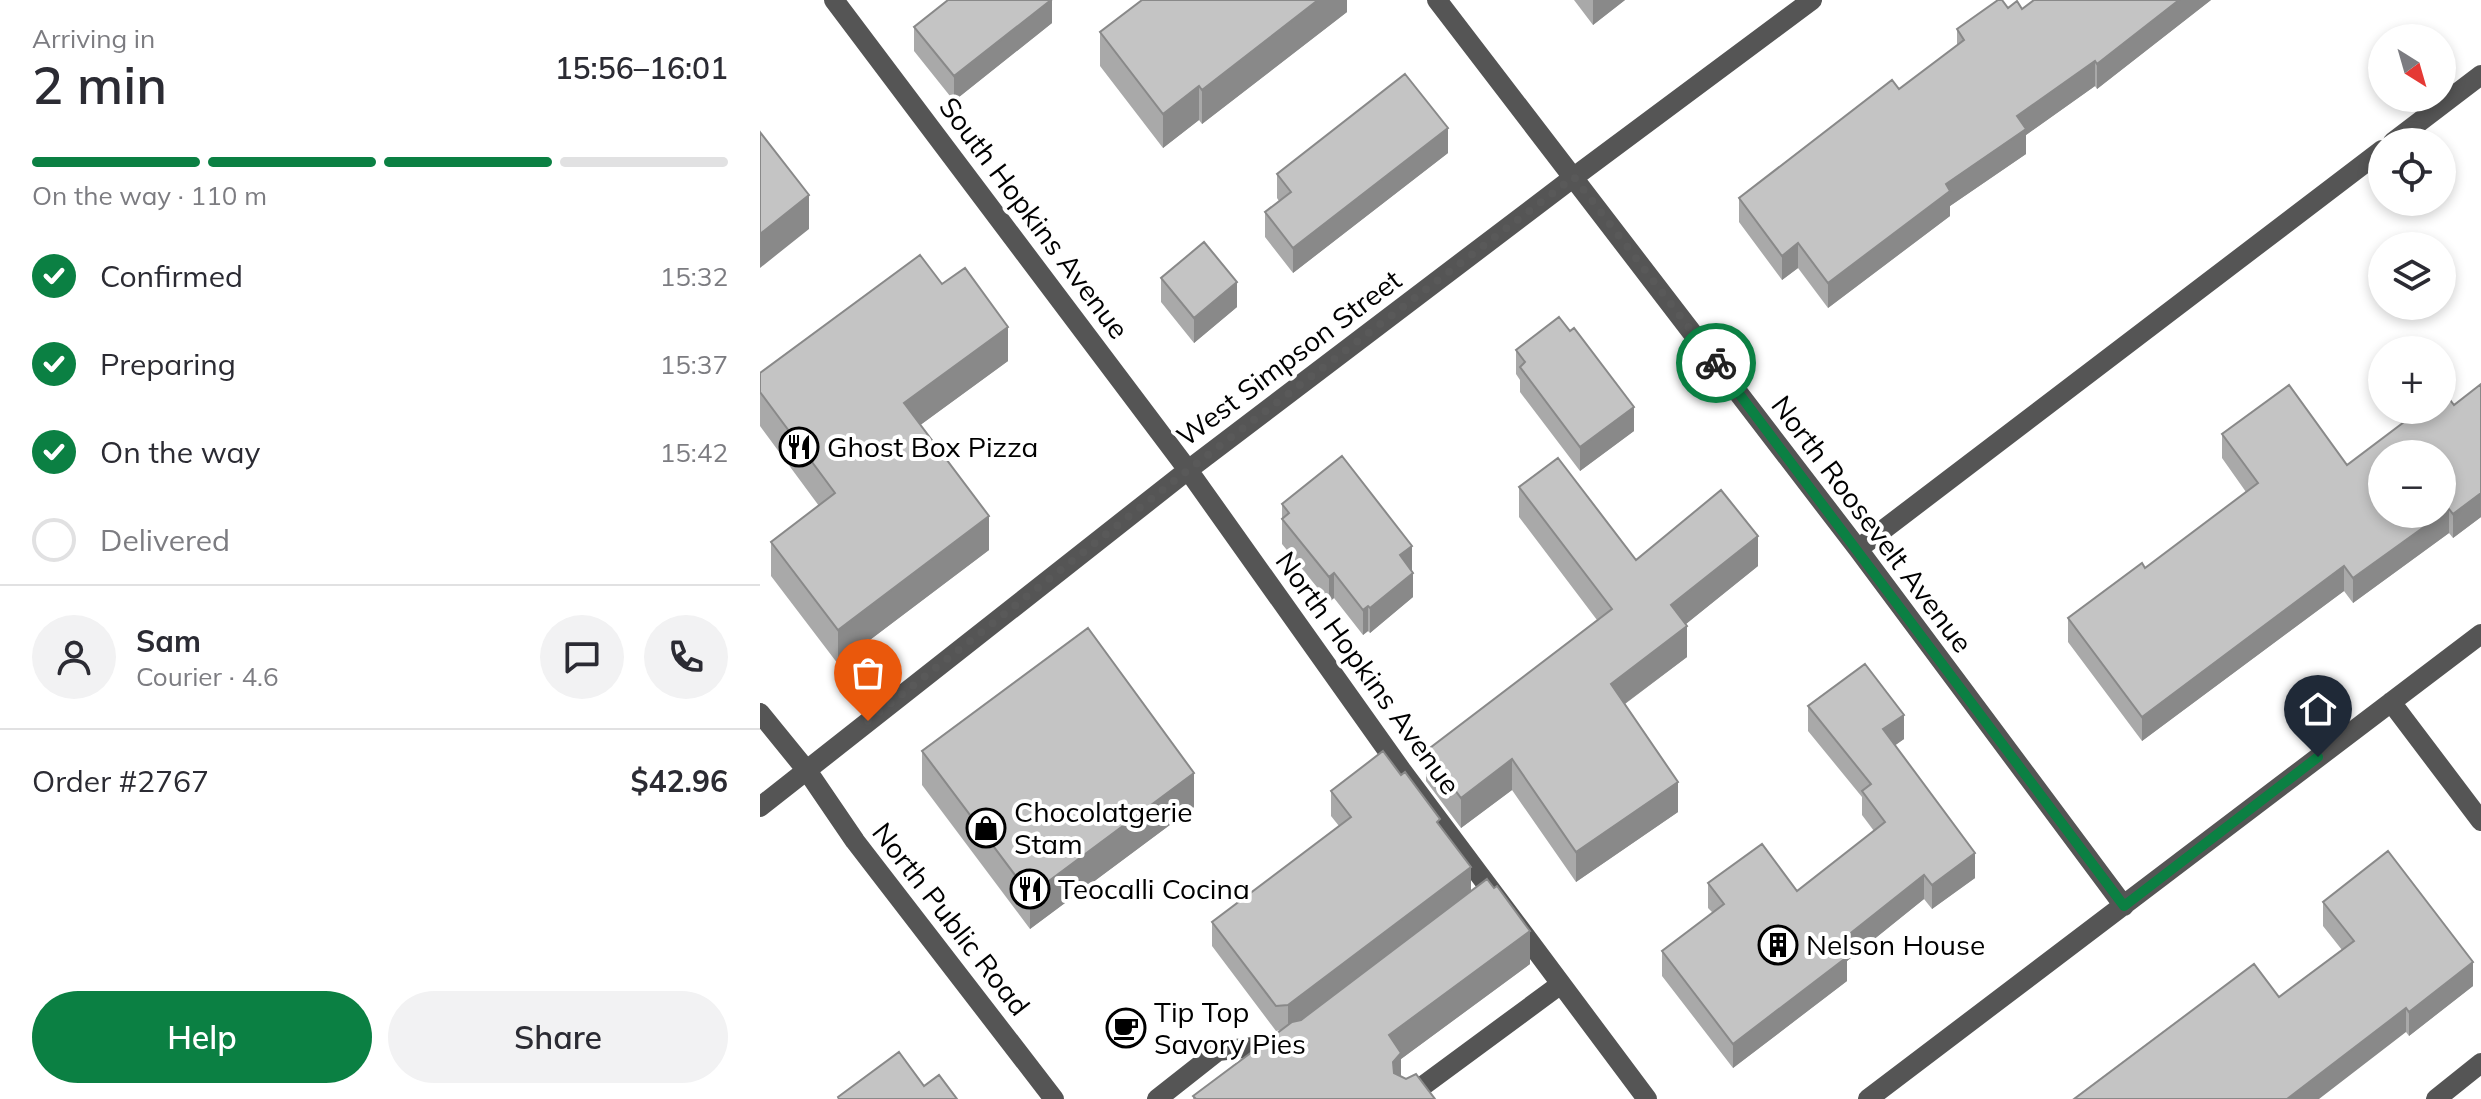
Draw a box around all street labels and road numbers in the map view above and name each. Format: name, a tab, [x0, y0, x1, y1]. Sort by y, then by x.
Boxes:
street label: South Hopkins Avenue	[932, 90, 1137, 345]
street label: West Simpson Street	[1170, 262, 1408, 453]
street label: North Roosevelt Avenue	[1764, 388, 1980, 659]
street label: North Hopkins Avenue	[1268, 544, 1468, 801]
street label: North Public Road	[865, 815, 1038, 1022]

